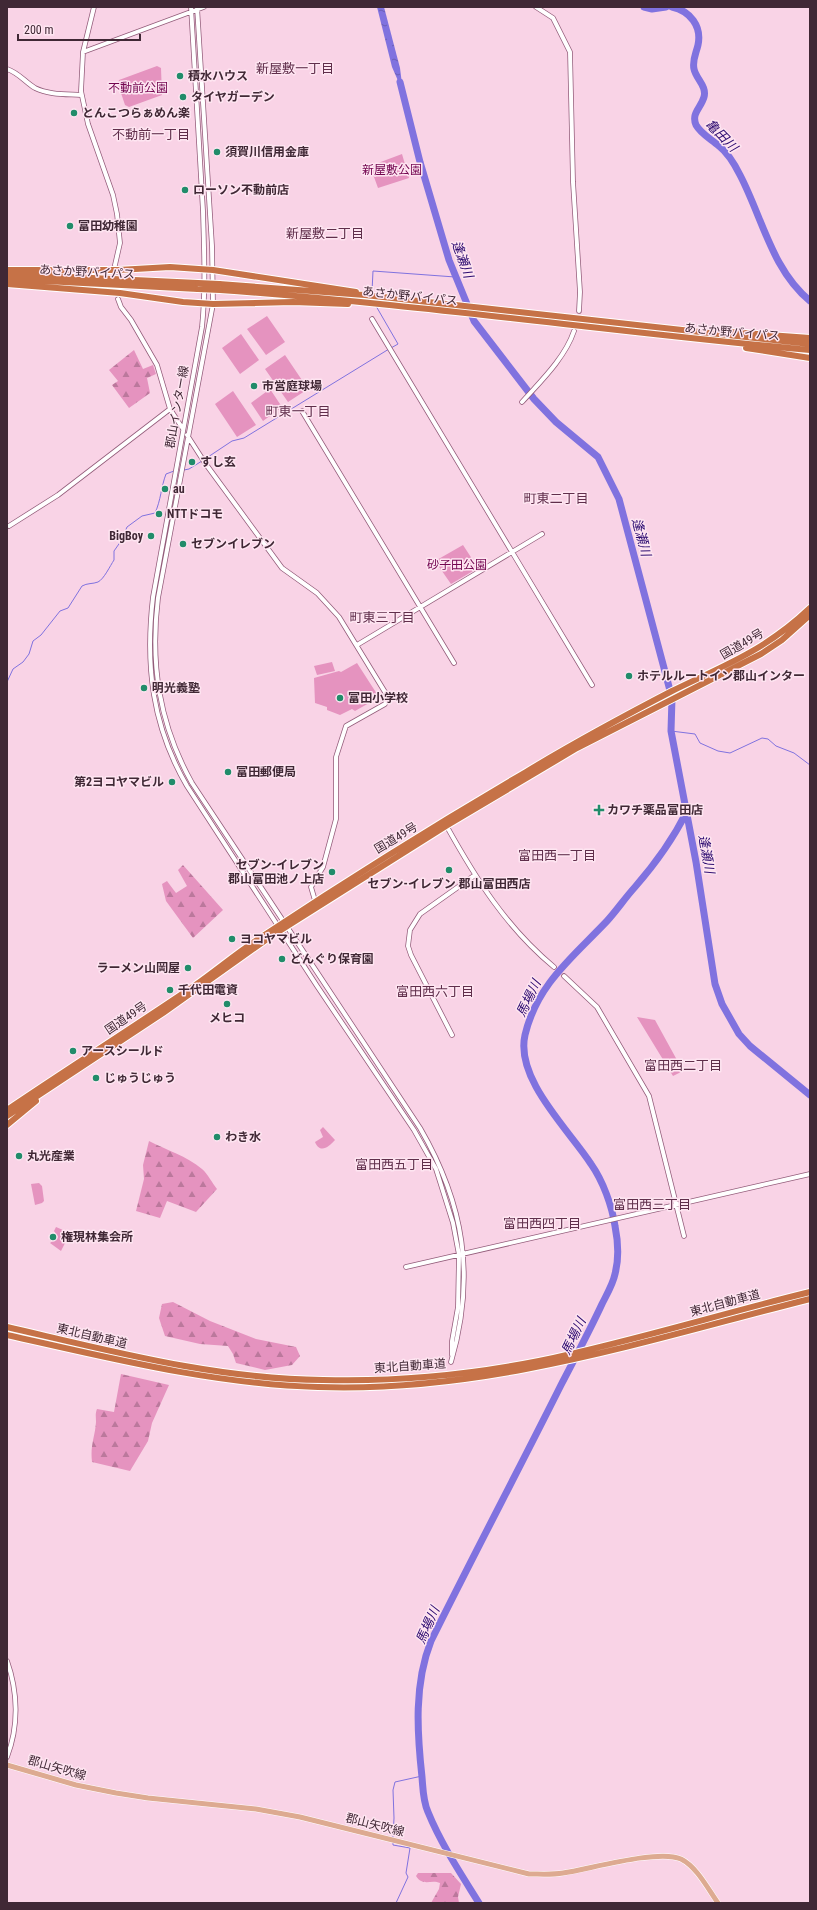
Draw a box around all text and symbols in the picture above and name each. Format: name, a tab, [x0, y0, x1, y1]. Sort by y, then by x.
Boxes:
scale bar	[18, 16, 140, 42]
text: 200 m	[24, 23, 54, 37]
district label: 新屋敷一丁目	[256, 61, 334, 76]
place label: 積水ハウス	[188, 69, 248, 83]
marker: 積水ハウス	[175, 71, 185, 81]
park label: 不動前公園	[108, 81, 168, 95]
place label: タイヤガーデン	[191, 90, 275, 104]
marker: タイヤガーデン	[178, 92, 188, 102]
place label: とんこつらぁめん楽	[82, 106, 190, 120]
marker: とんこつらぁめん楽	[69, 108, 79, 118]
water label: 亀田川	[703, 116, 742, 156]
district label: 不動前一丁目	[112, 127, 190, 142]
place label: 須賀川信用金庫	[225, 145, 309, 159]
marker: 須賀川信用金庫	[212, 147, 222, 157]
park label: 新屋敷公園	[362, 163, 422, 177]
place label: ローソン不動前店	[193, 183, 289, 197]
marker: ローソン不動前店	[180, 185, 190, 195]
place label: 富田幼稚園	[78, 219, 138, 233]
marker: 富田幼稚園	[65, 221, 75, 231]
district label: 新屋敷二丁目	[286, 226, 364, 241]
water label: 逢瀬川	[449, 238, 477, 282]
street label: あさか野バイパス	[39, 263, 135, 281]
street label: あさか野バイパス	[362, 284, 458, 308]
street label: あさか野バイパス	[684, 321, 780, 343]
street label: 郡山インター線	[163, 364, 191, 450]
place label: 市営庭球場	[262, 379, 322, 393]
marker: 市営庭球場	[249, 381, 259, 391]
district label: 町東一丁目	[265, 404, 331, 419]
place label: すし玄	[200, 455, 236, 469]
marker: すし玄	[187, 457, 197, 467]
place label: au	[173, 482, 185, 496]
marker: au	[160, 484, 170, 494]
district label: 町東二丁目	[523, 491, 589, 506]
place label: NTTドコモ	[167, 507, 223, 521]
marker: NTTドコモ	[154, 509, 164, 519]
water label: 逢瀬川	[629, 516, 654, 560]
place label: BigBoy	[109, 529, 144, 543]
marker: BigBoy	[146, 531, 156, 541]
place label: セブンイレブン	[191, 537, 275, 551]
marker: セブンイレブン	[178, 539, 188, 549]
park label: 砂子田公園	[427, 558, 487, 572]
district label: 町東三丁目	[349, 610, 415, 625]
street label: 国道49号	[718, 626, 766, 662]
place label: ホテルルートイン郡山インター	[637, 669, 805, 683]
marker: ホテルルートイン郡山インター	[624, 671, 634, 681]
place label: 明光義塾	[152, 681, 200, 695]
marker: 明光義塾	[139, 683, 149, 693]
place label: 富田小学校	[348, 691, 408, 705]
marker: 富田小学校	[335, 693, 345, 703]
place label: 富田郵便局	[236, 765, 296, 779]
marker: 富田郵便局	[223, 767, 233, 777]
place label: 第2ヨコヤマビル	[74, 775, 164, 789]
marker: 第2ヨコヤマビル	[167, 777, 177, 787]
place label: カワチ薬品富田店	[607, 803, 703, 817]
marker: カワチ薬品富田店	[594, 805, 604, 815]
street label: 国道49号	[372, 820, 420, 856]
water label: 逢瀬川	[696, 834, 718, 877]
district label: 富田西一丁目	[518, 848, 596, 863]
place label: セブン-イレブン 郡山富田池ノ上店	[228, 858, 324, 886]
marker: セブン-イレブン 郡山富田西店	[444, 865, 454, 875]
marker: セブン-イレブン 郡山富田池ノ上店	[327, 867, 337, 877]
place label: セブン-イレブン 郡山富田西店	[367, 877, 531, 891]
place label: ヨコヤマビル	[240, 932, 312, 946]
marker: ヨコヤマビル	[227, 934, 237, 944]
place label: どんぐり保育園	[290, 952, 374, 966]
marker: どんぐり保育園	[277, 954, 287, 964]
place label: ラーメン山岡屋	[96, 961, 180, 975]
marker: ラーメン山岡屋	[183, 963, 193, 973]
water label: 馬場川	[513, 976, 545, 1019]
place label: 千代田電資	[178, 983, 238, 997]
district label: 富田西六丁目	[396, 984, 474, 999]
marker: 千代田電資	[165, 985, 175, 995]
street label: 国道49号	[102, 999, 150, 1037]
marker: メヒコ	[222, 999, 232, 1009]
place label: メヒコ	[209, 1011, 245, 1025]
place label: アースシールド	[81, 1044, 164, 1058]
marker: アースシールド	[68, 1046, 78, 1056]
district label: 富田西二丁目	[644, 1058, 722, 1073]
place label: じゅうじゅう	[104, 1071, 176, 1085]
marker: じゅうじゅう	[91, 1073, 101, 1083]
place label: わき水	[225, 1130, 261, 1144]
marker: わき水	[212, 1132, 222, 1142]
place label: 丸光産業	[27, 1149, 75, 1163]
marker: 丸光産業	[14, 1151, 24, 1161]
district label: 富田西五丁目	[355, 1157, 433, 1172]
district label: 富田西三丁目	[613, 1197, 691, 1212]
district label: 富田西四丁目	[503, 1216, 581, 1231]
place label: 権現林集会所	[61, 1230, 133, 1244]
marker: 権現林集会所	[48, 1232, 58, 1242]
street label: 東北自動車道	[688, 1287, 762, 1319]
water label: 馬場川	[558, 1314, 590, 1357]
street label: 東北自動車道	[55, 1321, 129, 1351]
street label: 東北自動車道	[374, 1357, 446, 1375]
water label: 馬場川	[413, 1603, 443, 1646]
street label: 郡山矢吹線	[26, 1753, 88, 1783]
street label: 郡山矢吹線	[344, 1811, 406, 1839]

